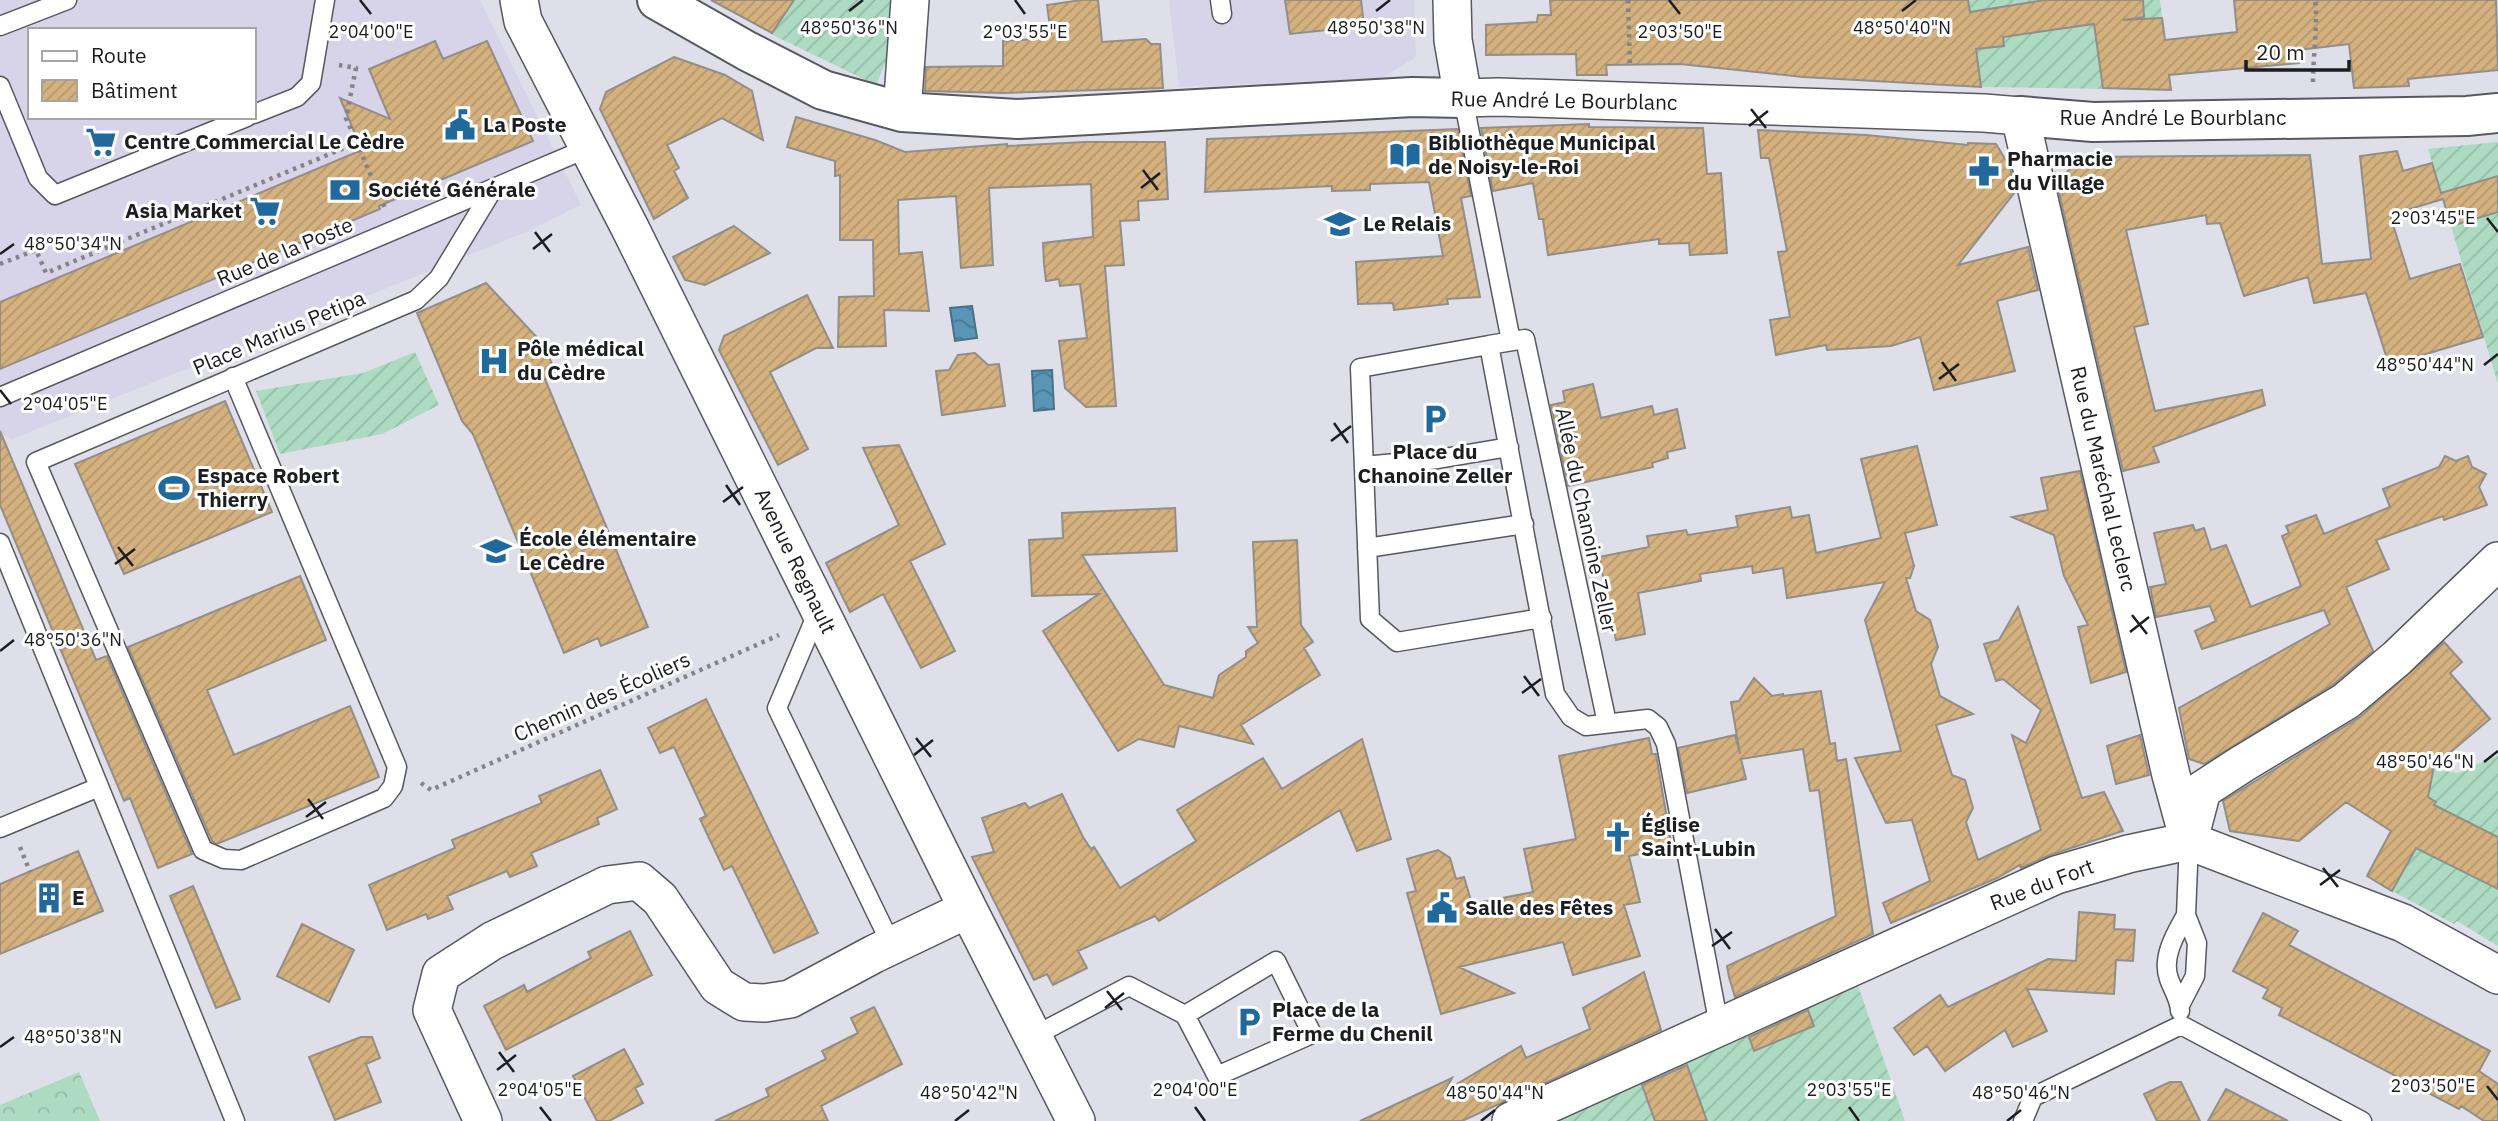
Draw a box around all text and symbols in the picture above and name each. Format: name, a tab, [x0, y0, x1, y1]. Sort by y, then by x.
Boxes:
text: 48°50'36"N	[800, 16, 898, 39]
text: 48°50'38"N	[1327, 16, 1425, 39]
text: 48°50'40"N	[1853, 16, 1951, 39]
text: 2°04'00"E	[329, 20, 413, 43]
text: 2°03'55"E	[983, 20, 1067, 43]
text: 2°03'50"E	[1638, 20, 1722, 43]
legend	[28, 28, 256, 119]
scale bar	[2246, 28, 2349, 72]
text: 20 m	[2256, 38, 2305, 66]
text: Route	[91, 41, 147, 69]
text: Bâtiment	[91, 76, 178, 104]
street label: Rue André Le Bourblanc	[1450, 84, 1678, 116]
street label: Rue André Le Bourblanc	[2059, 103, 2287, 131]
public building icon: La Poste	[443, 108, 477, 142]
place label: La Poste	[483, 110, 567, 138]
supermarket icon: Centre Commercial Le Cèdre	[84, 125, 118, 159]
place label: Centre Commercial Le Cèdre	[124, 127, 405, 155]
place label: Bibliothèque Municipal de Noisy-le-Roi	[1428, 128, 1655, 180]
library icon: Bibliothèque Municipal de Noisy-le-Roi	[1388, 138, 1422, 172]
place label: Pharmacie du Village	[2007, 144, 2113, 196]
pharmacy icon: Pharmacie du Village	[1967, 154, 2001, 188]
bank icon: Société Générale	[328, 173, 362, 207]
place label: Société Générale	[368, 175, 536, 203]
supermarket icon: Asia Market	[248, 194, 282, 228]
place label: Asia Market	[125, 196, 242, 224]
text: 2°03'45"E	[2391, 206, 2475, 229]
school or university icon: Le Relais	[1323, 207, 1357, 241]
place label: Le Relais	[1363, 209, 1451, 237]
street label: Rue de la Poste	[212, 210, 357, 292]
text: 48°50'34"N	[24, 232, 122, 255]
street label: Place Marius Petipa	[188, 283, 369, 381]
place label: Pôle médical du Cèdre	[517, 334, 644, 386]
hospital icon: Pôle médical du Cèdre	[477, 344, 511, 378]
text: 48°50'44"N	[2376, 353, 2474, 376]
street label: Rue du Maréchal Leclerc	[2064, 363, 2144, 594]
text: 2°04'05"E	[23, 392, 107, 415]
parking icon: Place du Chanoine Zeller	[1418, 402, 1452, 436]
street label: Allée du Chanoine Zeller	[1549, 405, 1625, 635]
place label: Place du Chanoine Zeller	[1357, 437, 1513, 489]
place label: Espace Robert Thierry	[197, 461, 339, 513]
sports icon: Espace Robert Thierry	[157, 471, 191, 505]
street label: Avenue Regnault	[748, 483, 843, 638]
place label: École élémentaire Le Cèdre	[519, 524, 697, 576]
school or university icon: École élémentaire Le Cèdre	[479, 534, 513, 568]
text: 48°50'36"N	[24, 628, 122, 651]
street label: Chemin des Écoliers	[509, 645, 694, 748]
text: 48°50'46"N	[2376, 750, 2474, 773]
place label: Église Saint-Lubin	[1641, 810, 1756, 862]
church icon: Église Saint-Lubin	[1601, 820, 1635, 854]
street label: Rue du Fort	[1986, 851, 2098, 917]
building icon: E	[32, 881, 66, 915]
place label: E	[72, 883, 85, 911]
public building icon: Salle des Fêtes	[1425, 891, 1459, 925]
place label: Salle des Fêtes	[1465, 893, 1613, 921]
place label: Place de la Ferme du Chenil	[1272, 995, 1433, 1047]
parking icon: Place de la Ferme du Chenil	[1232, 1005, 1266, 1039]
text: 48°50'38"N	[24, 1025, 122, 1048]
text: 2°03'50"E	[2391, 1074, 2475, 1097]
text: 2°04'05"E	[498, 1078, 582, 1101]
text: 2°04'00"E	[1153, 1078, 1237, 1101]
text: 2°03'55"E	[1807, 1078, 1891, 1101]
text: 48°50'42"N	[920, 1081, 1018, 1104]
text: 48°50'44"N	[1446, 1081, 1544, 1104]
text: 48°50'46"N	[1972, 1081, 2070, 1104]

